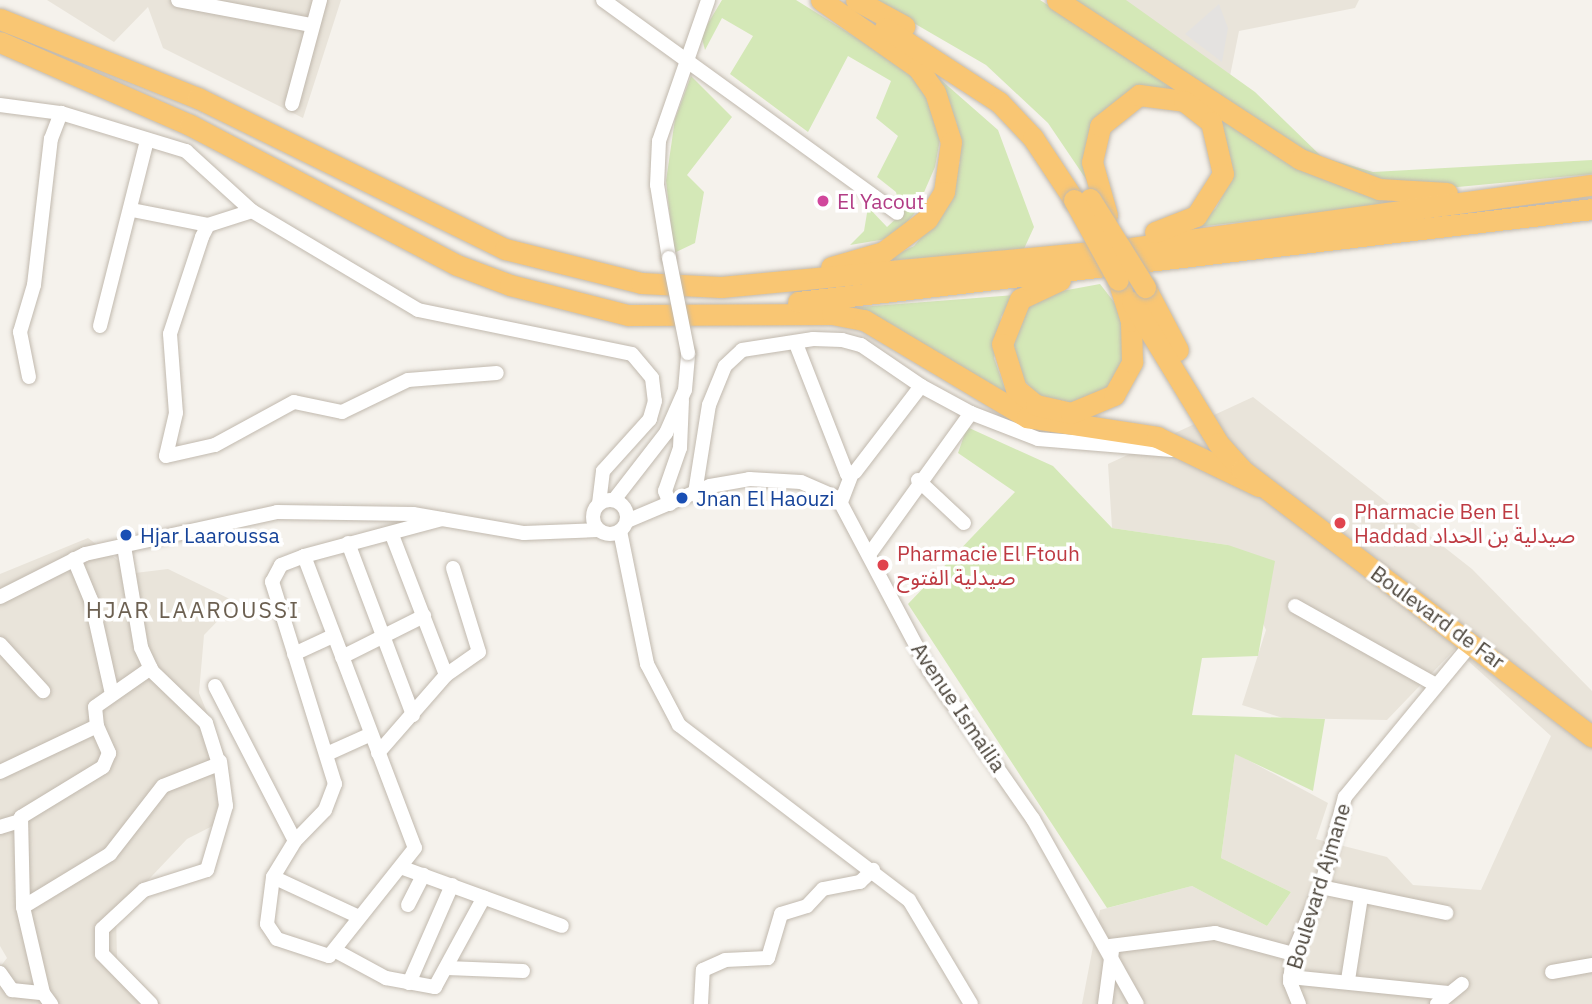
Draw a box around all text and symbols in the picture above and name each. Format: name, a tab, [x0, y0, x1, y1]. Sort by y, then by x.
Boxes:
place label: El Yacout	[837, 188, 924, 214]
marker: El Yacout	[815, 193, 831, 209]
place label: Jnan El Haouzi	[696, 485, 834, 511]
marker: Jnan El Haouzi	[674, 490, 690, 506]
place label: Pharmacie Ben El Haddad صيدلية بن الحداد	[1354, 498, 1575, 548]
marker: Pharmacie Ben El Haddad صيدلية بن الحداد	[1332, 515, 1348, 531]
place label: Hjar Laaroussa	[140, 522, 280, 548]
marker: Hjar Laaroussa	[118, 527, 134, 543]
place label: Pharmacie El Ftouh صيدلية الفتوح	[897, 540, 1080, 590]
marker: Pharmacie El Ftouh صيدلية الفتوح	[875, 557, 891, 573]
street label: Boulevard de Far	[1366, 560, 1510, 674]
district label: HJAR LAAROUSSI	[87, 595, 299, 623]
street label: Avenue Ismailia	[906, 637, 1012, 777]
street label: Boulevard Ajmane	[1281, 800, 1355, 972]

